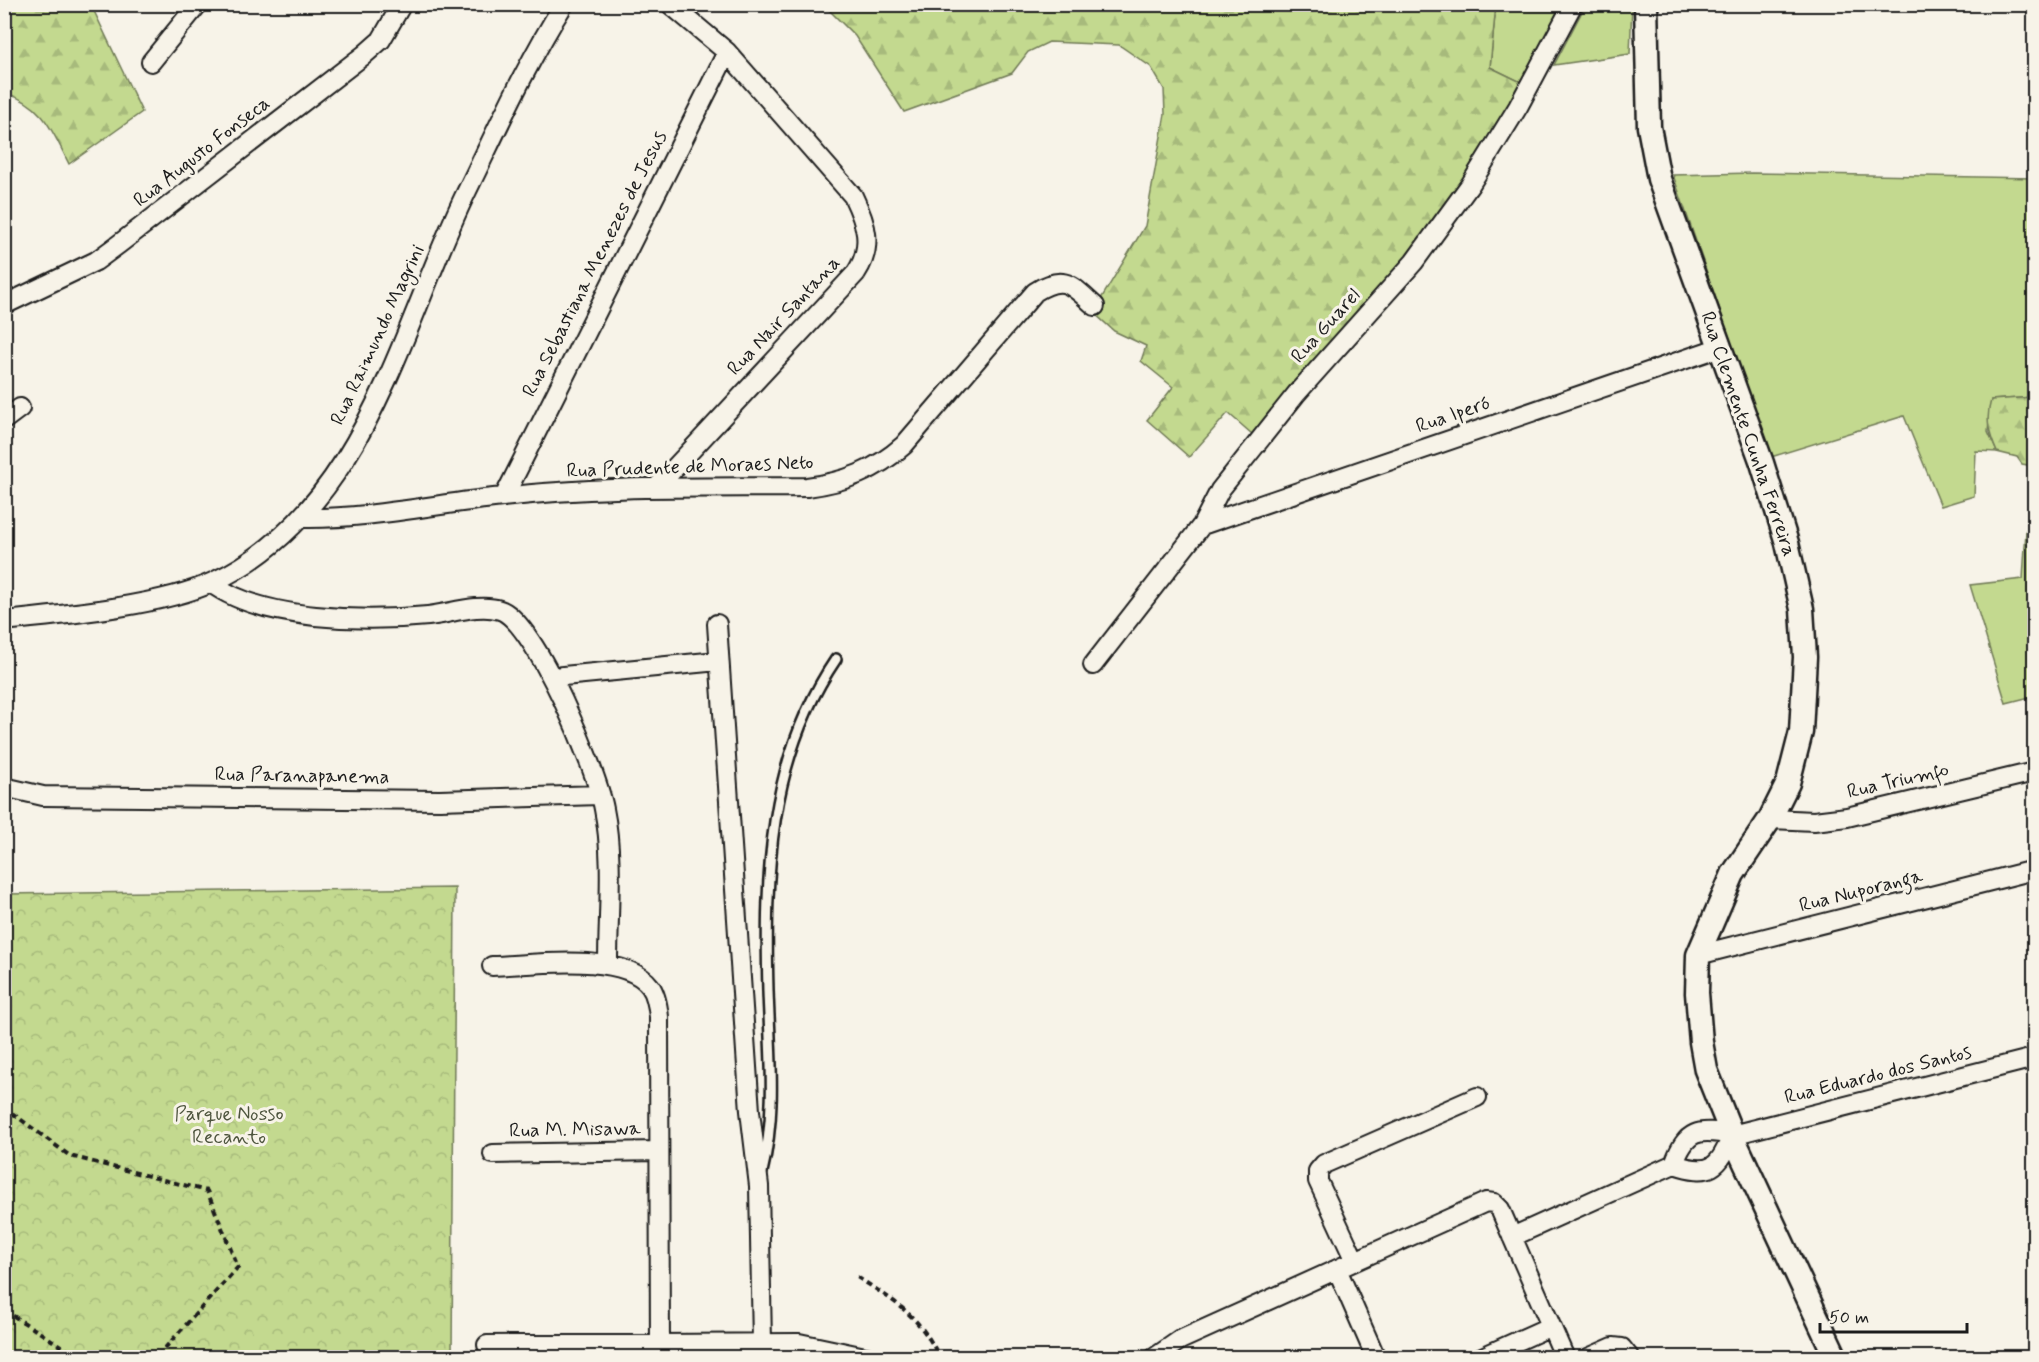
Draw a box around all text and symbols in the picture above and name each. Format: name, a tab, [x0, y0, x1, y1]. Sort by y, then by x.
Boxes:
street label: Rua Augusto Fonseca	[128, 90, 276, 214]
street label: Rua Sebastiana Menezes de Jesus	[516, 126, 674, 402]
street label: Rua Raimundo Magrini	[324, 240, 433, 430]
street label: Rua Nair Santana	[721, 250, 847, 382]
street label: Rua Guarel	[1285, 283, 1367, 369]
street label: Rua Clemente Cunha Ferreira	[1693, 308, 1803, 560]
street label: Rua Iperó	[1412, 390, 1494, 440]
street label: Rua Prudente de Moraes Neto	[566, 449, 814, 485]
street label: Rua Triumfo	[1845, 756, 1952, 808]
street label: Rua Paranapanema	[214, 761, 390, 791]
street label: Rua Nuporanga	[1796, 862, 1927, 921]
street label: Rua Eduardo dos Santos	[1782, 1039, 1974, 1111]
park label: Parque Nosso Recanto	[174, 1101, 284, 1151]
street label: Rua M. Misawa	[509, 1115, 642, 1145]
scale bar	[1820, 1296, 1967, 1334]
text: 50 m	[1829, 1306, 1869, 1330]

